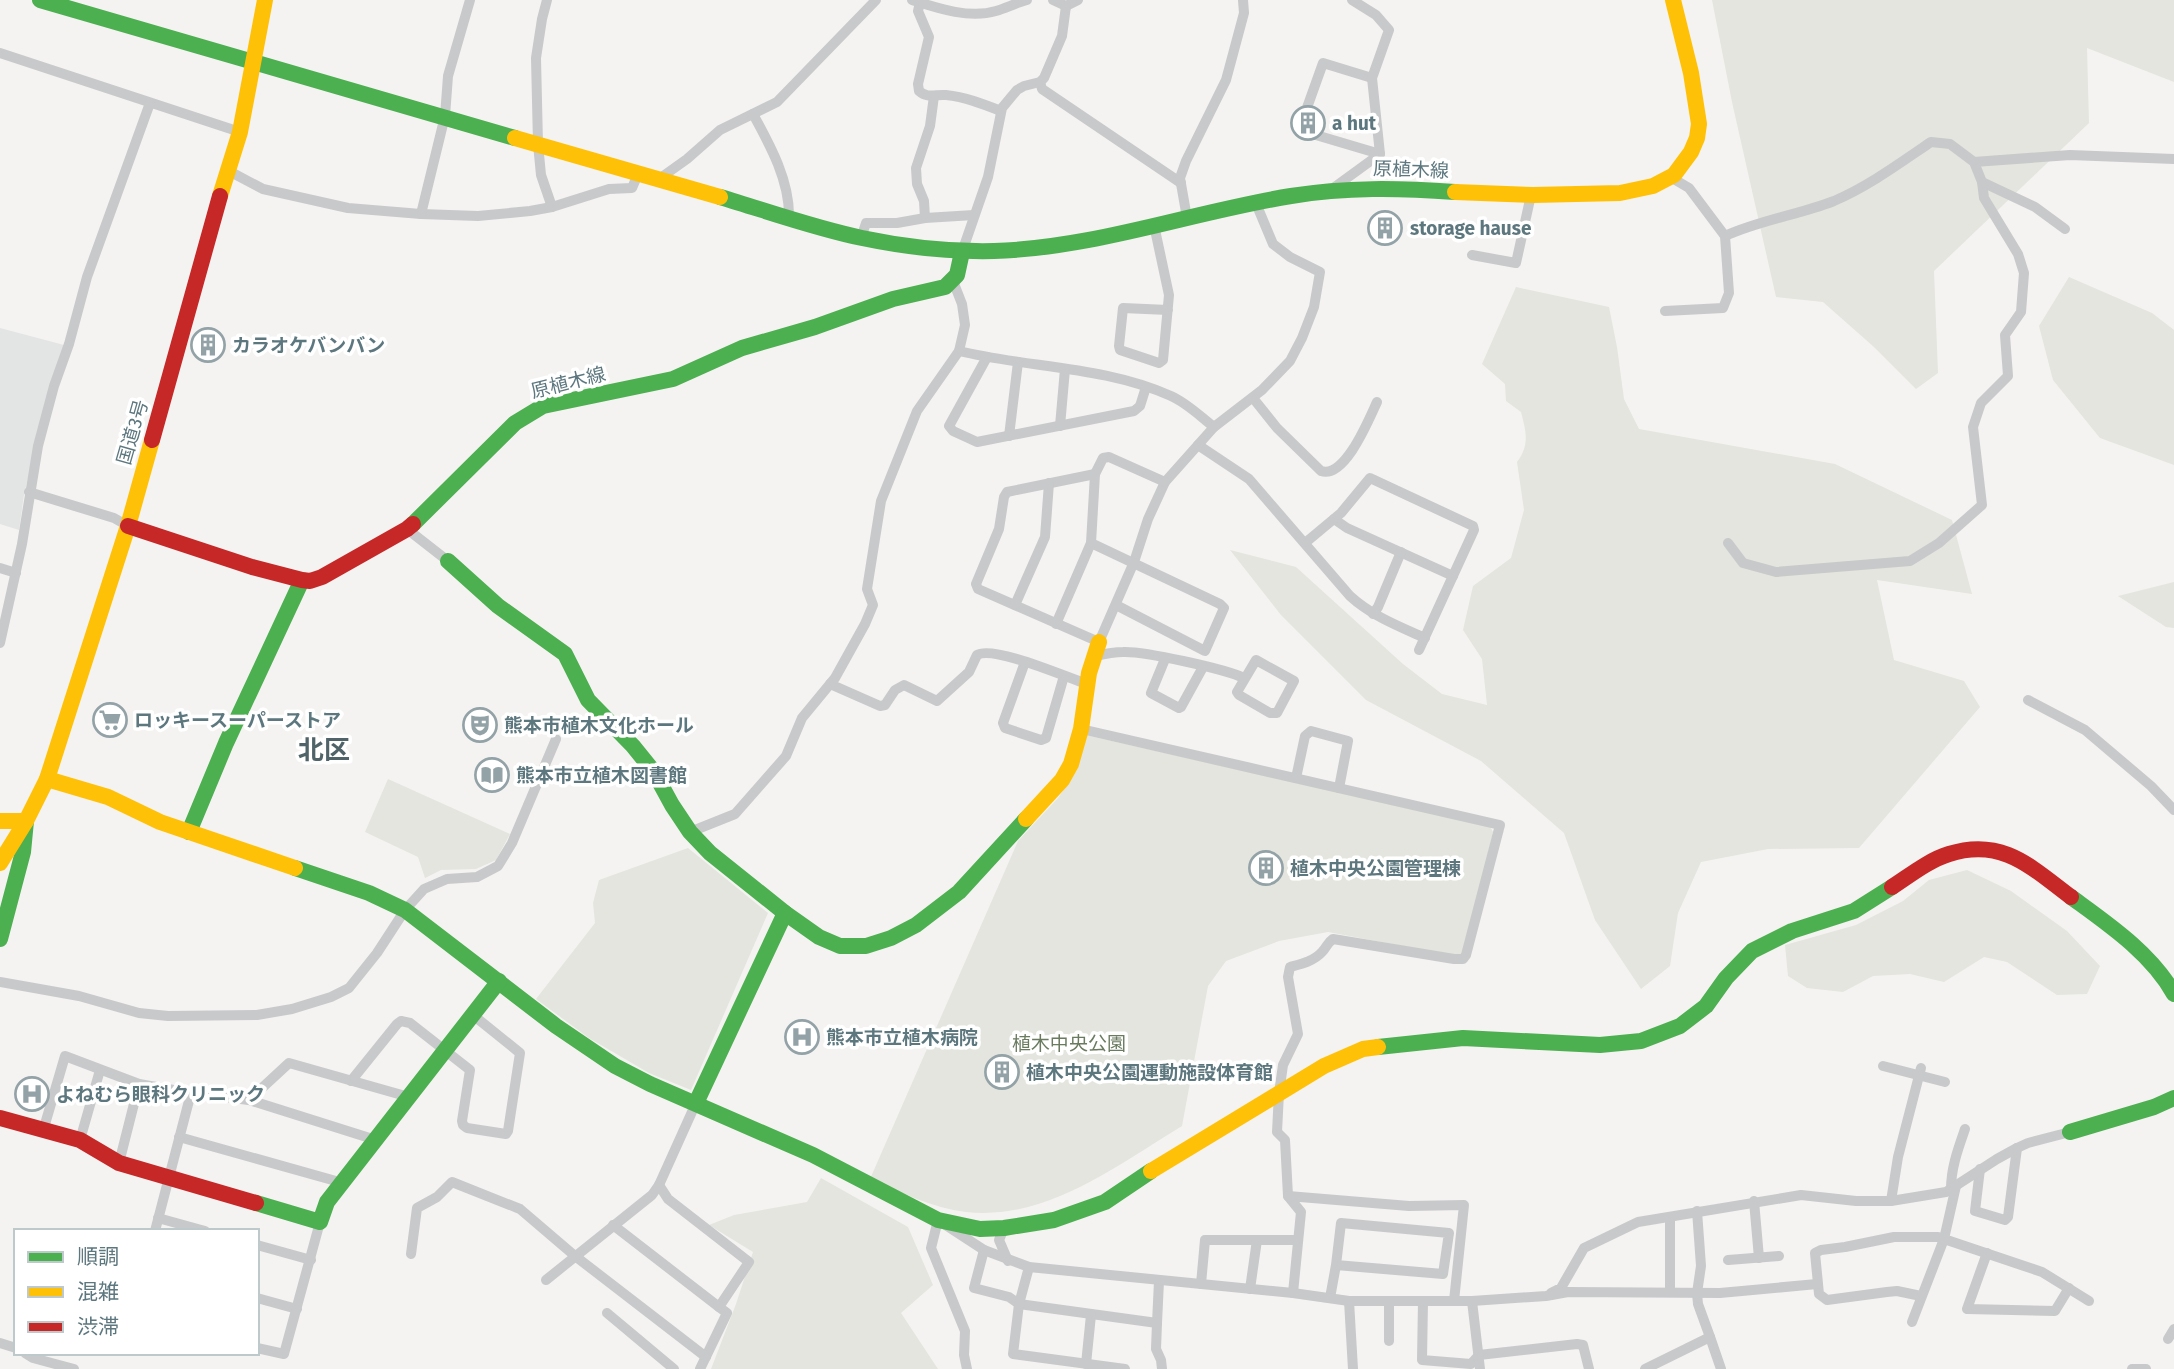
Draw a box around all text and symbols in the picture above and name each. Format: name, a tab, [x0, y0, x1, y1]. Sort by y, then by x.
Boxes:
building icon: a hut	[1289, 104, 1327, 142]
place label: a hut	[1332, 112, 1377, 135]
street label: 原植木線	[1373, 157, 1449, 182]
building icon: storage hause	[1366, 209, 1404, 247]
place label: storage hause	[1410, 217, 1531, 240]
building icon: カラオケバンバン	[189, 326, 227, 364]
place label: カラオケバンバン	[232, 334, 385, 357]
street label: 原植木線	[528, 362, 608, 403]
street label: 国道3号	[112, 397, 153, 467]
supermarket icon: ロッキースーパーストア	[91, 701, 129, 739]
theatre icon: 熊本市植木文化ホール	[461, 706, 499, 744]
place label: ロッキースーパーストア	[134, 709, 341, 732]
place label: 熊本市植木文化ホール	[504, 714, 694, 737]
district label: 北区	[298, 735, 350, 766]
library icon: 熊本市立植木図書館	[473, 756, 511, 794]
place label: 熊本市立植木図書館	[516, 764, 687, 787]
building icon: 植木中央公園管理棟	[1247, 849, 1285, 887]
place label: 植木中央公園管理棟	[1290, 857, 1461, 880]
hospital icon: 熊本市立植木病院	[783, 1018, 821, 1056]
place label: 熊本市立植木病院	[826, 1026, 978, 1049]
park label: 植木中央公園	[1012, 1032, 1126, 1055]
building icon: 植木中央公園運動施設体育館	[983, 1053, 1021, 1091]
place label: 植木中央公園運動施設体育館	[1026, 1061, 1273, 1084]
hospital icon: よねむら眼科クリニック	[13, 1075, 51, 1113]
place label: よねむら眼科クリニック	[56, 1083, 265, 1106]
legend	[14, 1229, 259, 1355]
text: 順調	[77, 1244, 119, 1270]
text: 混雑	[77, 1279, 119, 1305]
text: 渋滞	[77, 1314, 119, 1340]

